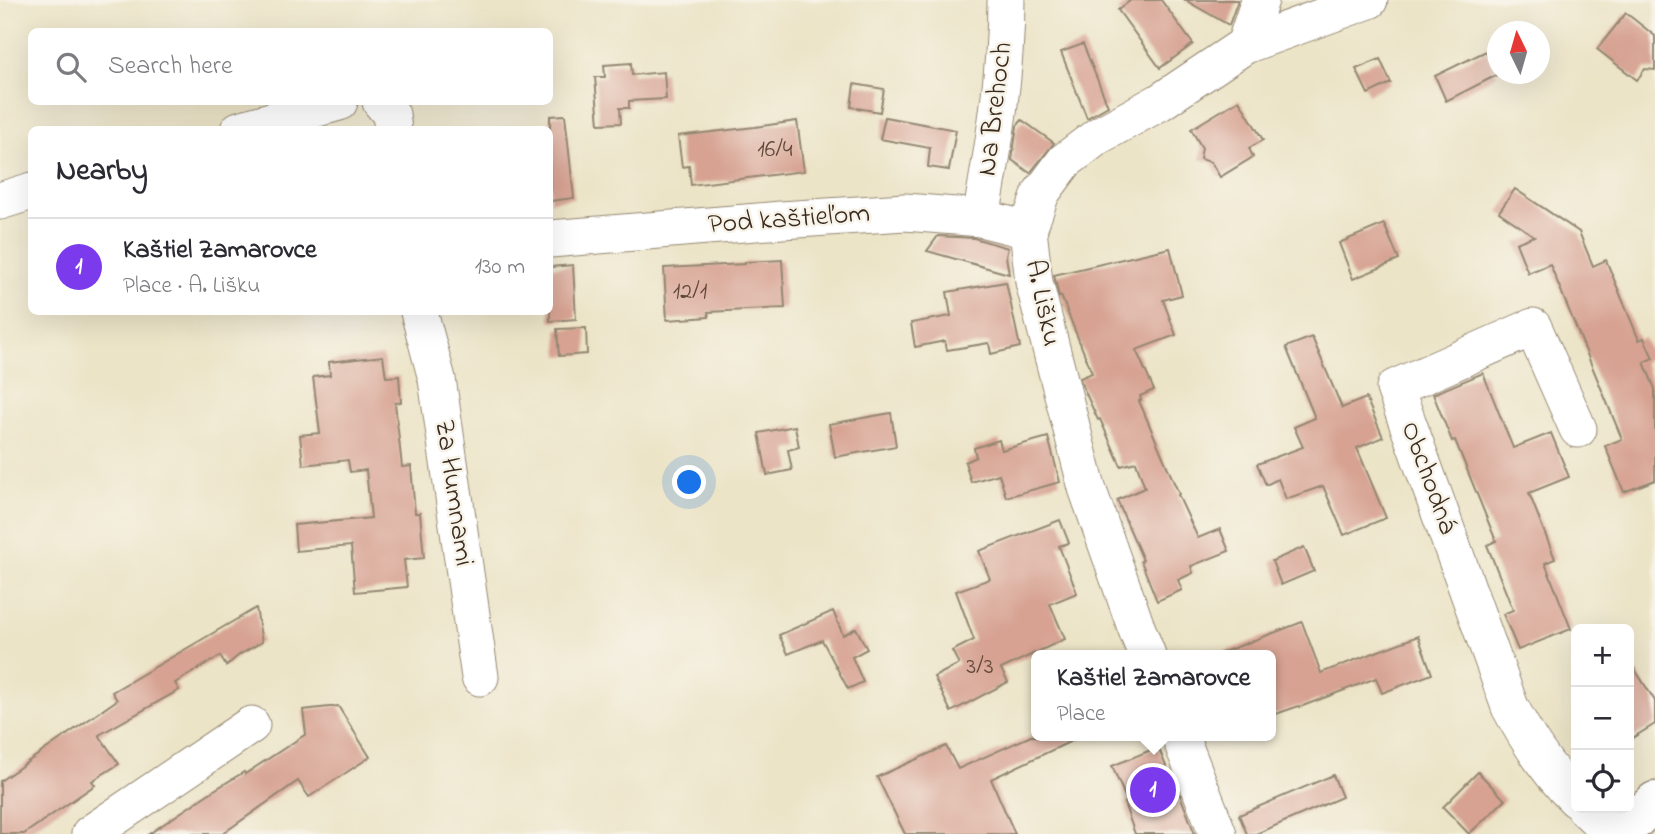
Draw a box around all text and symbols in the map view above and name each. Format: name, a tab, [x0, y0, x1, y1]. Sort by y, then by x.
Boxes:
north arrow	[1487, 21, 1550, 84]
search box	[28, 28, 553, 105]
street label: Na Brehoch	[967, 40, 1025, 178]
icon: search	[52, 48, 90, 86]
text: Search here	[108, 48, 233, 86]
house number: 16/4	[757, 133, 793, 168]
text: Nearby	[56, 150, 148, 194]
street label: Pod kaštieľom	[707, 194, 871, 246]
text: Kaštiel Zamarovce	[123, 232, 317, 270]
text: 1	[75, 251, 83, 284]
text: 130 m	[475, 251, 525, 284]
street label: A. Lišku	[1013, 256, 1071, 350]
text: Place · A. Lišku	[123, 270, 260, 303]
house number: 12/1	[673, 275, 708, 310]
street label: Obchodná	[1389, 416, 1467, 540]
street label: Za Humnami	[422, 417, 484, 569]
your location	[672, 465, 706, 499]
map controls	[1571, 624, 1634, 813]
button: +	[1571, 624, 1634, 687]
house number: 3/3	[966, 650, 994, 685]
popup	[1031, 650, 1276, 741]
text: Kaštiel Zamarovce	[1057, 660, 1250, 698]
button: −	[1571, 687, 1634, 750]
text: Place	[1057, 698, 1105, 731]
button: locate	[1571, 750, 1634, 813]
pin: 1	[1130, 764, 1176, 816]

